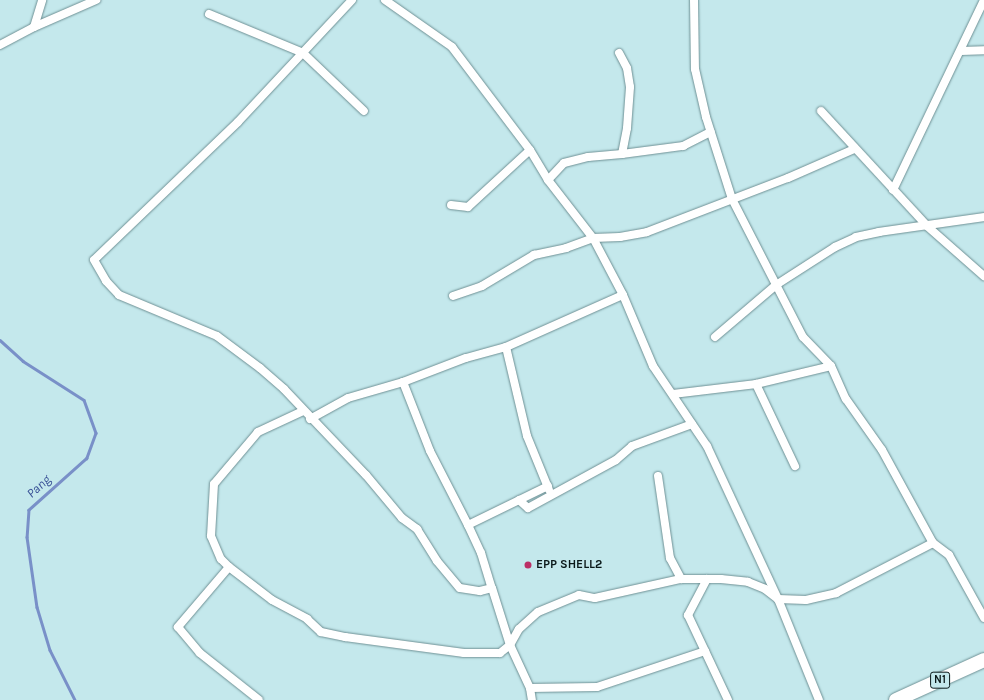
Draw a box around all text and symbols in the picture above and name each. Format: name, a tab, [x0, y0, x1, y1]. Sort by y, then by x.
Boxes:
water label: Pang	[24, 472, 54, 502]
place label: EPP SHELL2	[536, 558, 602, 572]
marker: EPP SHELL2	[523, 560, 533, 570]
road number: N1	[930, 671, 950, 689]

